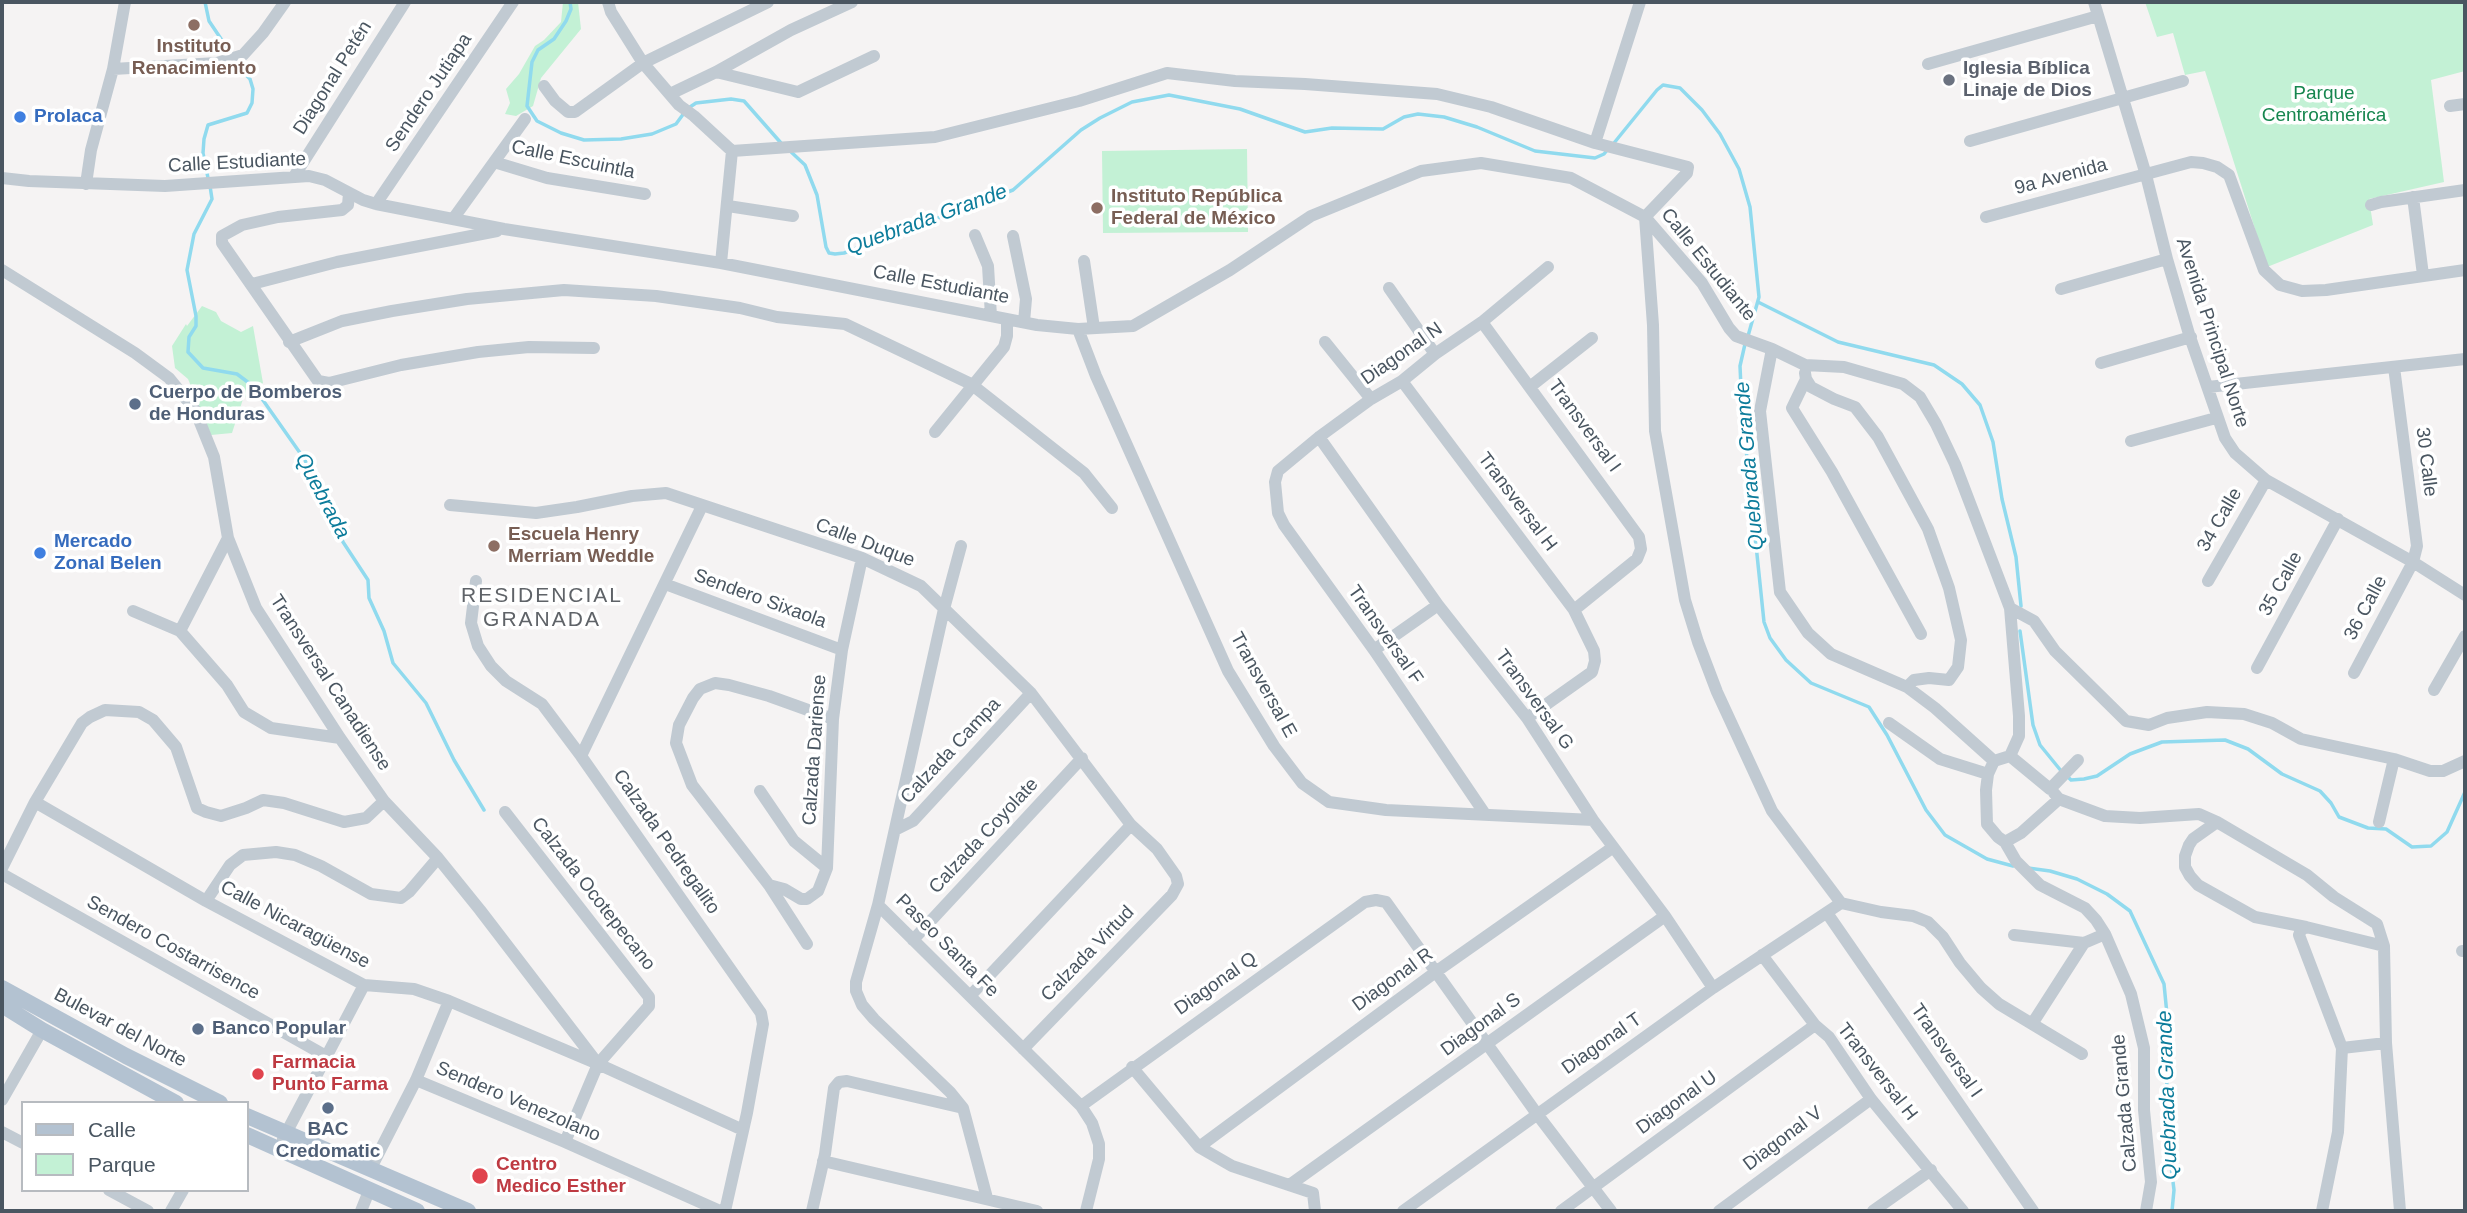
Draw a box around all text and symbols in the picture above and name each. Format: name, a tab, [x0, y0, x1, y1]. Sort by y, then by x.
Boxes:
marker: Instituto Renacimiento	[186, 17, 202, 33]
street label: Diagonal Petén	[289, 17, 377, 139]
street label: Sendero Jutiapa	[381, 29, 477, 157]
place label: Instituto Renacimiento	[132, 36, 256, 80]
place label: Iglesia Bíblica Linaje de Dios	[1963, 58, 2092, 102]
marker: Iglesia Bíblica Linaje de Dios	[1941, 72, 1957, 88]
park label: Parque Centroamérica	[2262, 83, 2386, 127]
place label: Prolaca	[34, 106, 103, 128]
marker: Prolaca	[12, 109, 28, 125]
street label: Calle Escuintla	[509, 136, 637, 184]
street label: Calle Estudiante	[167, 148, 307, 178]
street label: 9a Avenida	[2012, 154, 2110, 200]
water label: Quebrada Grande	[843, 179, 1011, 261]
place label: Instituto República Federal de México	[1111, 186, 1282, 230]
marker: Instituto República Federal de México	[1089, 200, 1105, 216]
street label: Calle Estudiante	[1656, 204, 1760, 326]
street label: Avenida Principal Norte	[2171, 235, 2253, 431]
street label: Calle Estudiante	[871, 261, 1011, 309]
street label: Diagonal N	[1357, 318, 1447, 390]
street label: Transversal I	[1543, 375, 1625, 477]
water label: Quebrada Grande	[1730, 381, 1770, 551]
place label: Cuerpo de Bomberos de Honduras	[149, 382, 342, 426]
marker: Cuerpo de Bomberos de Honduras	[127, 396, 143, 412]
street label: 30 Calle	[2410, 426, 2442, 498]
street label: Transversal H	[1473, 448, 1561, 556]
water label: Quebrada	[289, 449, 355, 543]
street label: 34 Calle	[2193, 484, 2247, 556]
street label: Calle Duque	[812, 514, 918, 572]
place label: Escuela Henry Merriam Weddle	[508, 524, 654, 568]
place label: Mercado Zonal Belen	[54, 531, 162, 575]
marker: Escuela Henry Merriam Weddle	[486, 538, 502, 554]
marker: Mercado Zonal Belen	[32, 545, 48, 561]
street label: 35 Calle	[2254, 548, 2308, 620]
street label: Sendero Sixaola	[691, 564, 829, 634]
street label: 36 Calle	[2340, 572, 2392, 644]
street label: Transversal F	[1343, 581, 1427, 689]
district label: RESIDENCIAL GRANADA	[462, 583, 622, 633]
street label: Transversal Canadiense	[265, 591, 395, 775]
street label: Transversal E	[1225, 629, 1301, 741]
street label: Transversal G	[1490, 645, 1578, 755]
street label: Calzada Dariense	[798, 674, 832, 826]
street label: Calzada Campa	[896, 693, 1006, 809]
street label: Calzada Pedregalito	[608, 765, 724, 919]
street label: Calzada Coyolate	[925, 773, 1043, 899]
street label: Calzada Ocotepecano	[526, 813, 660, 975]
street label: Calle Nicaragüense	[216, 876, 374, 974]
street label: Paseo Santa Fe	[891, 890, 1003, 1002]
street label: Sendero Costarrisence	[82, 891, 264, 1005]
street label: Calzada Virtud	[1037, 901, 1139, 1007]
street label: Diagonal R	[1348, 943, 1438, 1017]
street label: Diagonal Q	[1171, 947, 1261, 1021]
street label: Bulevar del Norte	[50, 983, 190, 1073]
street label: Diagonal S	[1437, 988, 1525, 1062]
street label: Transversal I	[1905, 1000, 1987, 1102]
street label: Diagonal T	[1558, 1008, 1646, 1080]
water label: Quebrada Grande	[2152, 1010, 2184, 1180]
place label: Banco Popular	[212, 1018, 346, 1040]
street label: Transversal H	[1832, 1019, 1922, 1125]
marker: Banco Popular	[190, 1021, 206, 1037]
street label: Calzada Grande	[2108, 1033, 2142, 1173]
place label: Farmacia Punto Farma	[272, 1052, 388, 1096]
street label: Sendero Venezolano	[432, 1057, 604, 1147]
marker: Farmacia Punto Farma	[250, 1066, 266, 1082]
street label: Diagonal U	[1632, 1066, 1722, 1140]
marker: BAC Credomatic	[320, 1100, 336, 1116]
legend	[21, 1101, 248, 1192]
street label: Diagonal V	[1739, 1102, 1827, 1176]
text: Calle	[88, 1118, 136, 1141]
place label: BAC Credomatic	[276, 1119, 380, 1163]
text: Parque	[88, 1153, 156, 1176]
place label: Centro Medico Esther	[496, 1154, 626, 1198]
marker: Centro Medico Esther	[470, 1166, 490, 1186]

